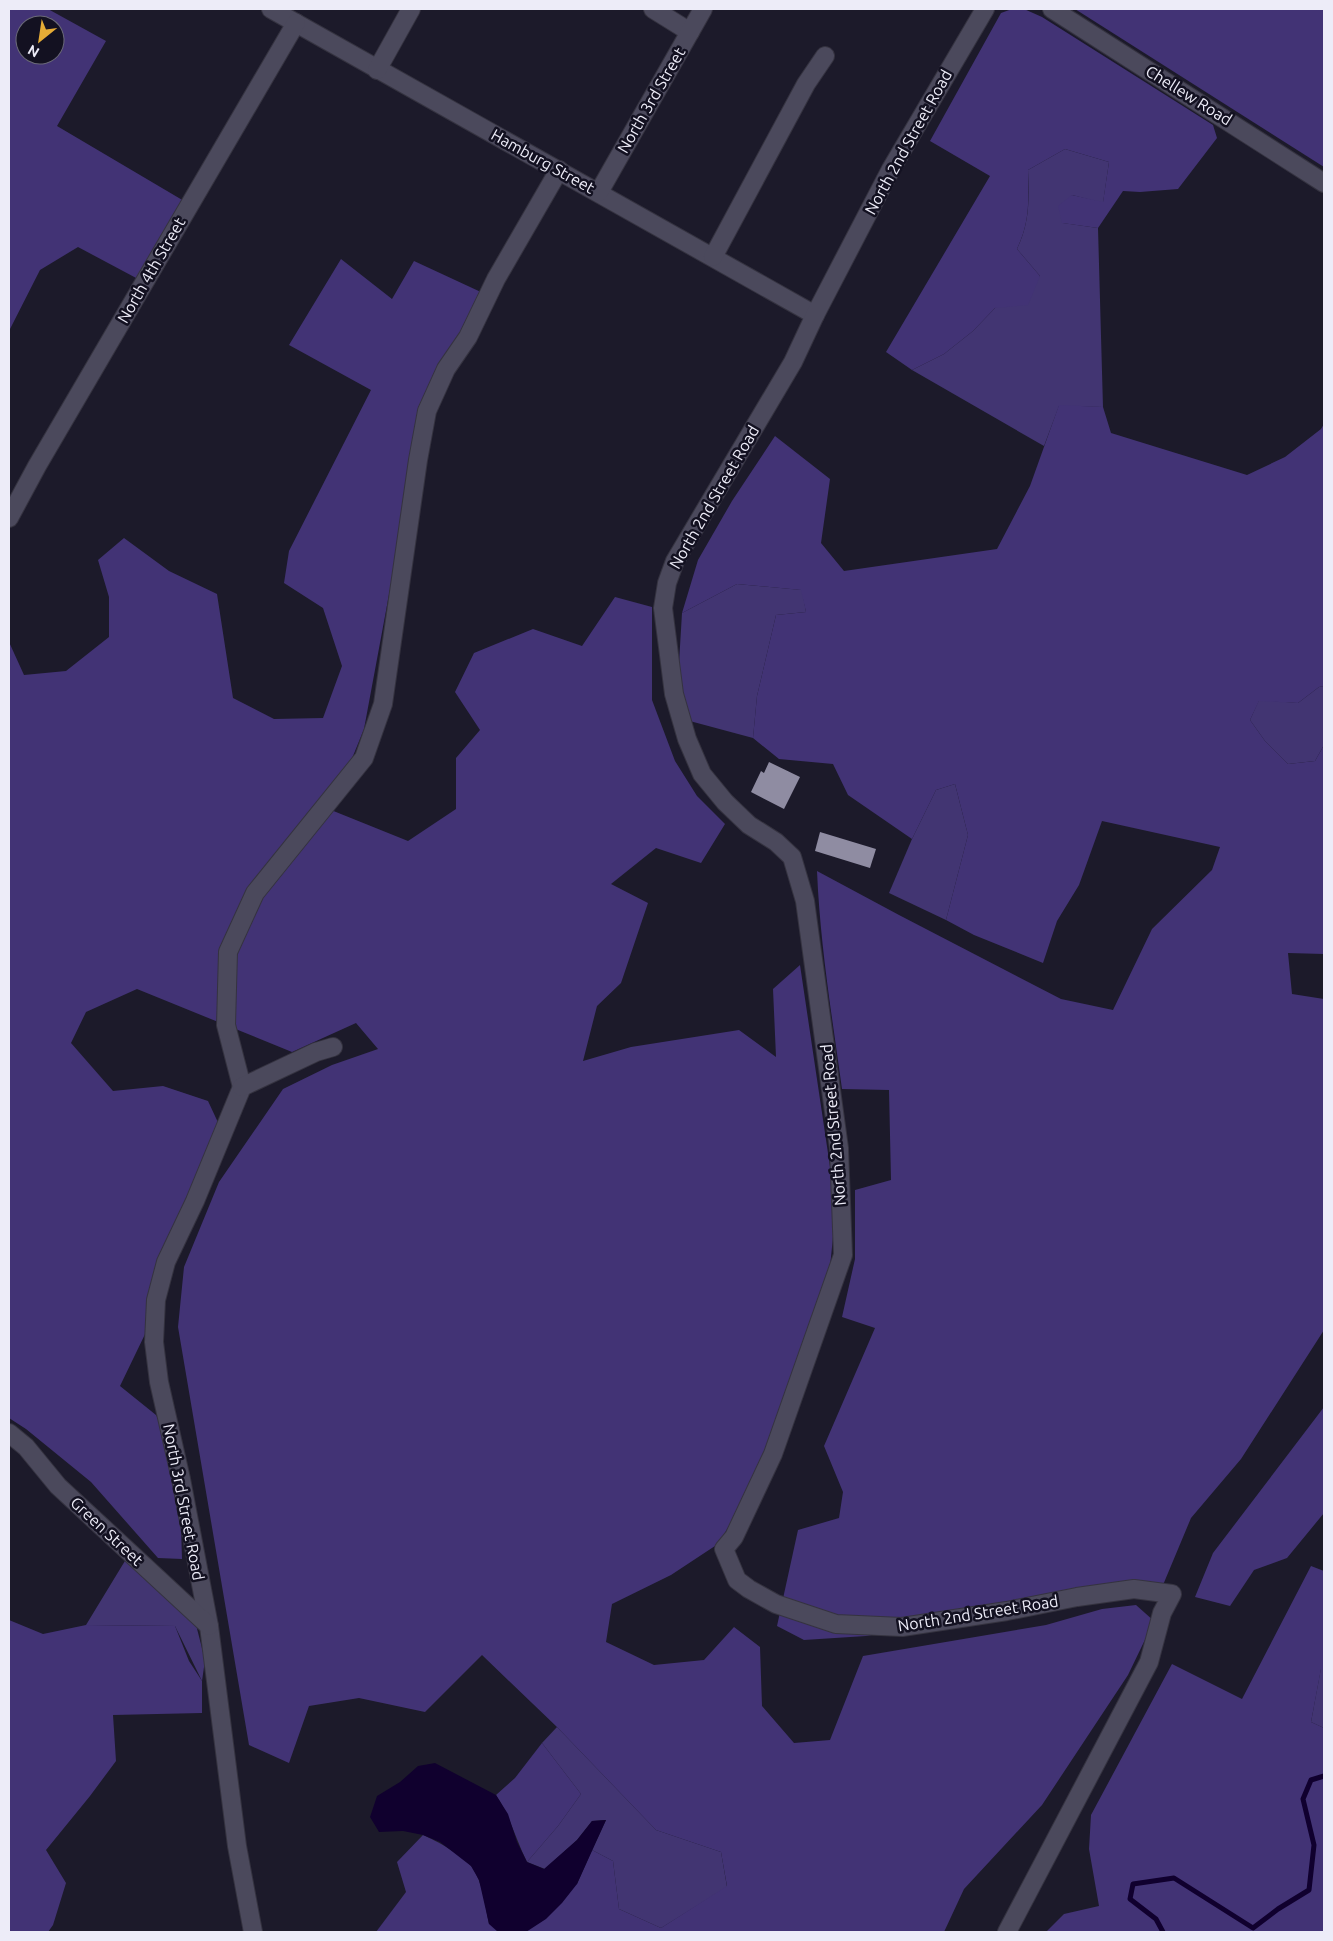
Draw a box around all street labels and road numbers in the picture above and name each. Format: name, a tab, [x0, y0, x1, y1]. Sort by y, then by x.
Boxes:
street label: North 3rd Street	[614, 43, 689, 156]
street label: Chellew Road	[1143, 61, 1235, 129]
street label: North 2nd Street Road	[861, 67, 955, 217]
street label: Hamburg Street	[488, 125, 598, 197]
street label: North 4th Street	[114, 213, 189, 326]
street label: North 2nd Street Road	[666, 422, 762, 572]
street label: North 2nd Street Road	[817, 1043, 849, 1207]
street label: North 3rd Street Road	[160, 1422, 208, 1582]
street label: Green Street	[67, 1493, 147, 1569]
street label: North 2nd Street Road	[896, 1591, 1060, 1635]

